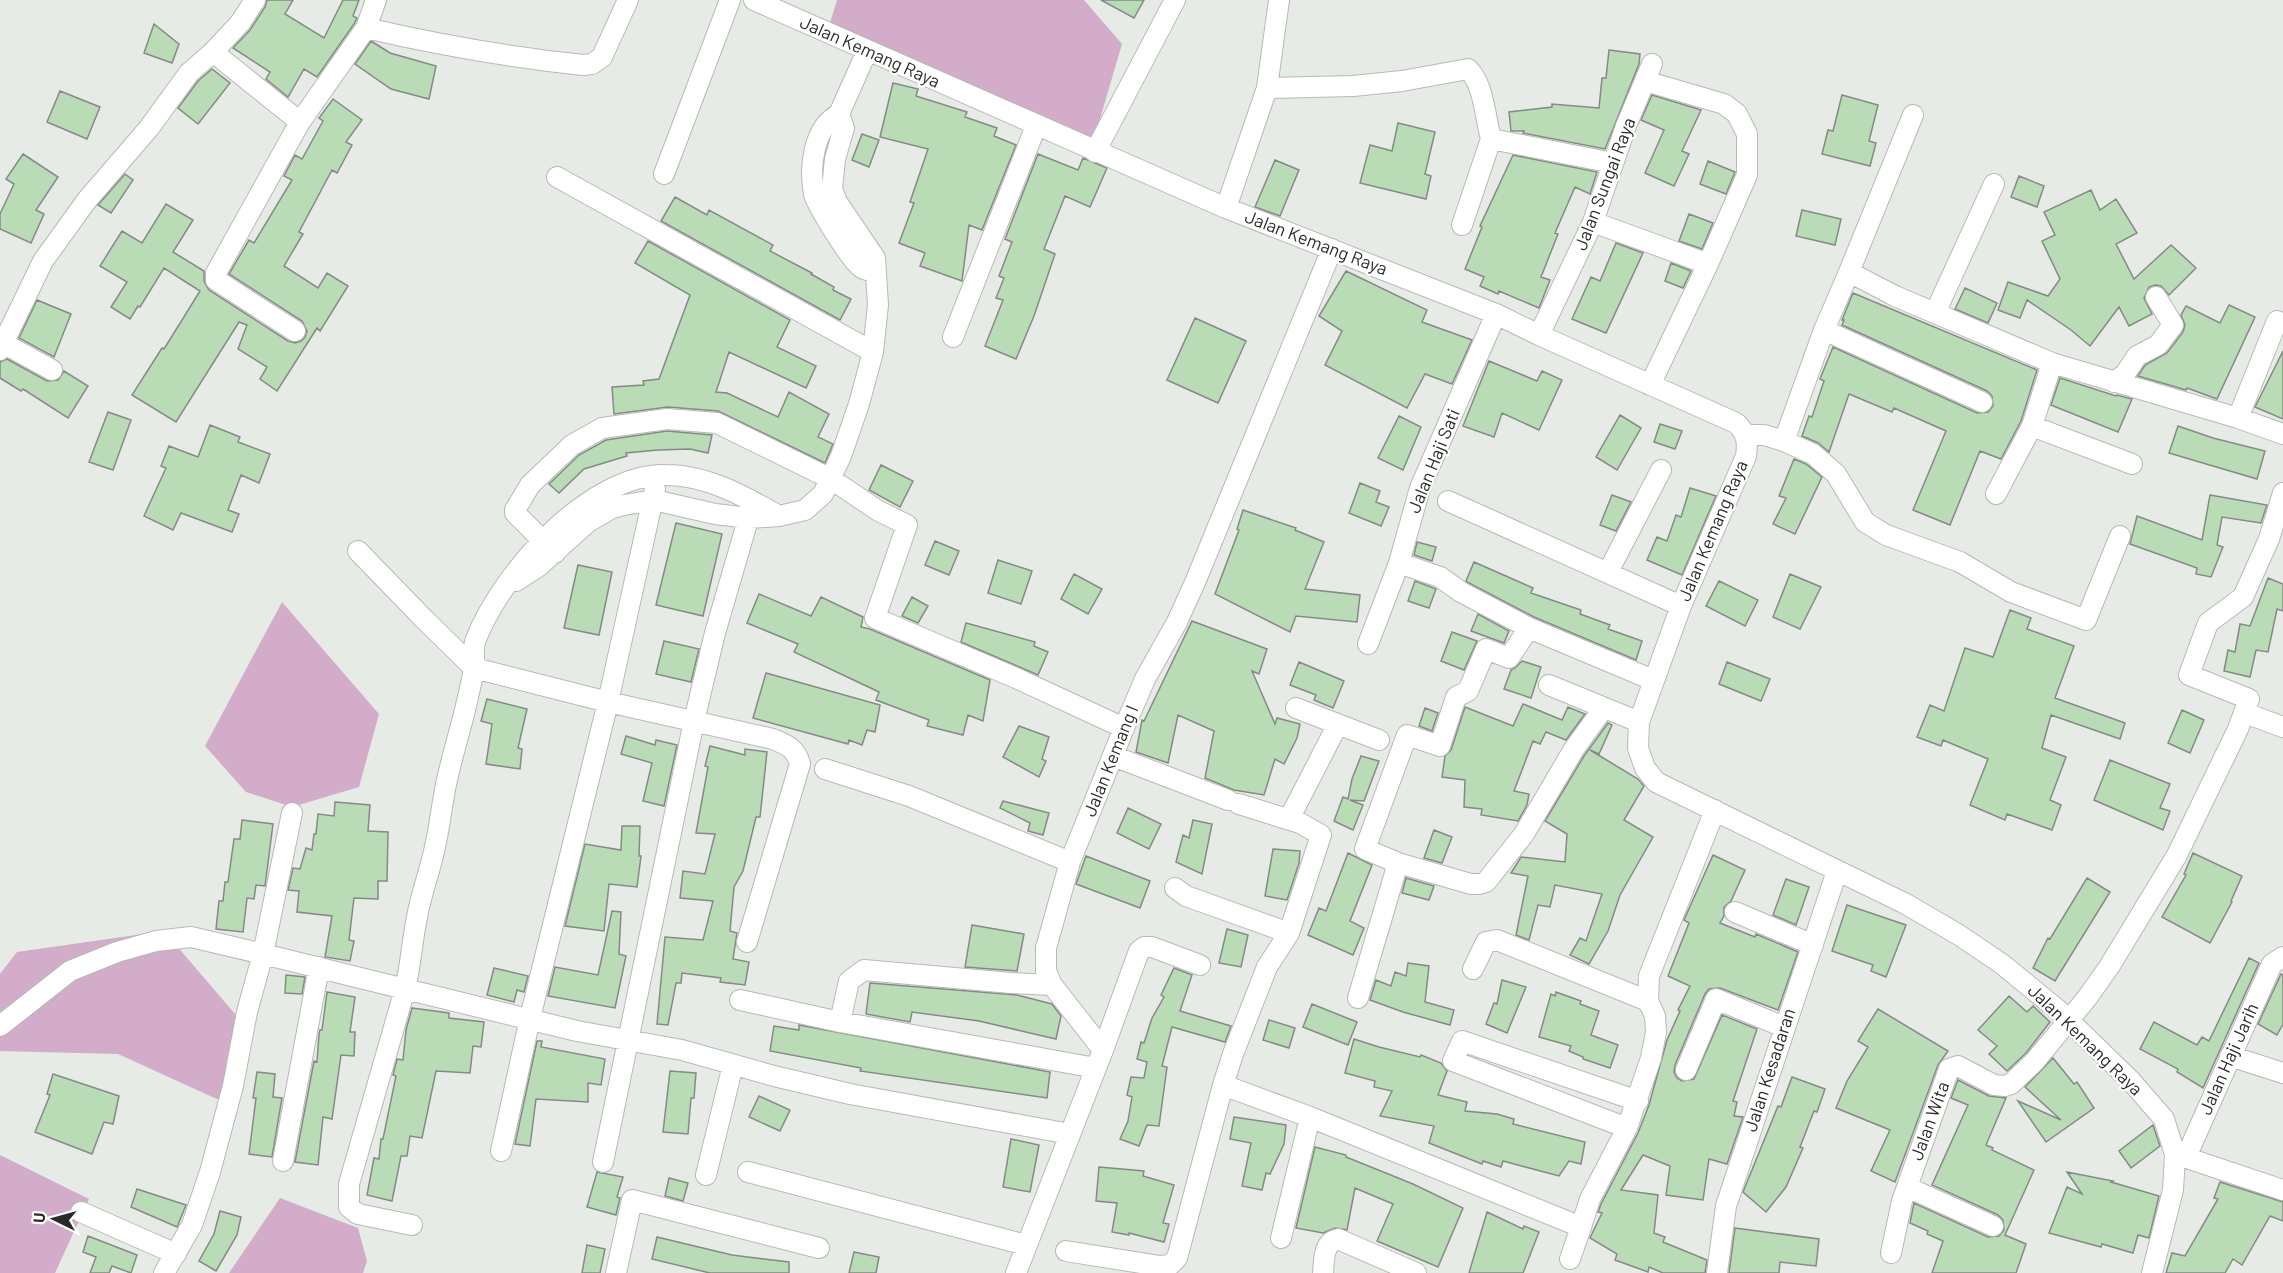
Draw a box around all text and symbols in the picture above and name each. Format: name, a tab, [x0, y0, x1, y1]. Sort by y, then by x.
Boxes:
street label: Jalan Kemang Raya	[797, 10, 944, 92]
street label: Jalan Sungai Raya	[1569, 114, 1640, 253]
street label: Jalan Kemang Raya	[1242, 205, 1391, 279]
street label: Jalan Haji Sati	[1402, 405, 1464, 516]
street label: Jalan Kemang Raya	[1672, 457, 1752, 604]
street label: Jalan Kemang I	[1078, 702, 1142, 820]
street label: Jalan Kemang Raya	[2024, 979, 2148, 1100]
street label: Jalan Haji Jarih	[2194, 999, 2263, 1118]
street label: Jalan Kesadaran	[1739, 1005, 1799, 1134]
street label: Jalan Wita	[1905, 1078, 1953, 1163]
north arrow	[24, 1189, 84, 1249]
text: U	[29, 1212, 48, 1223]

